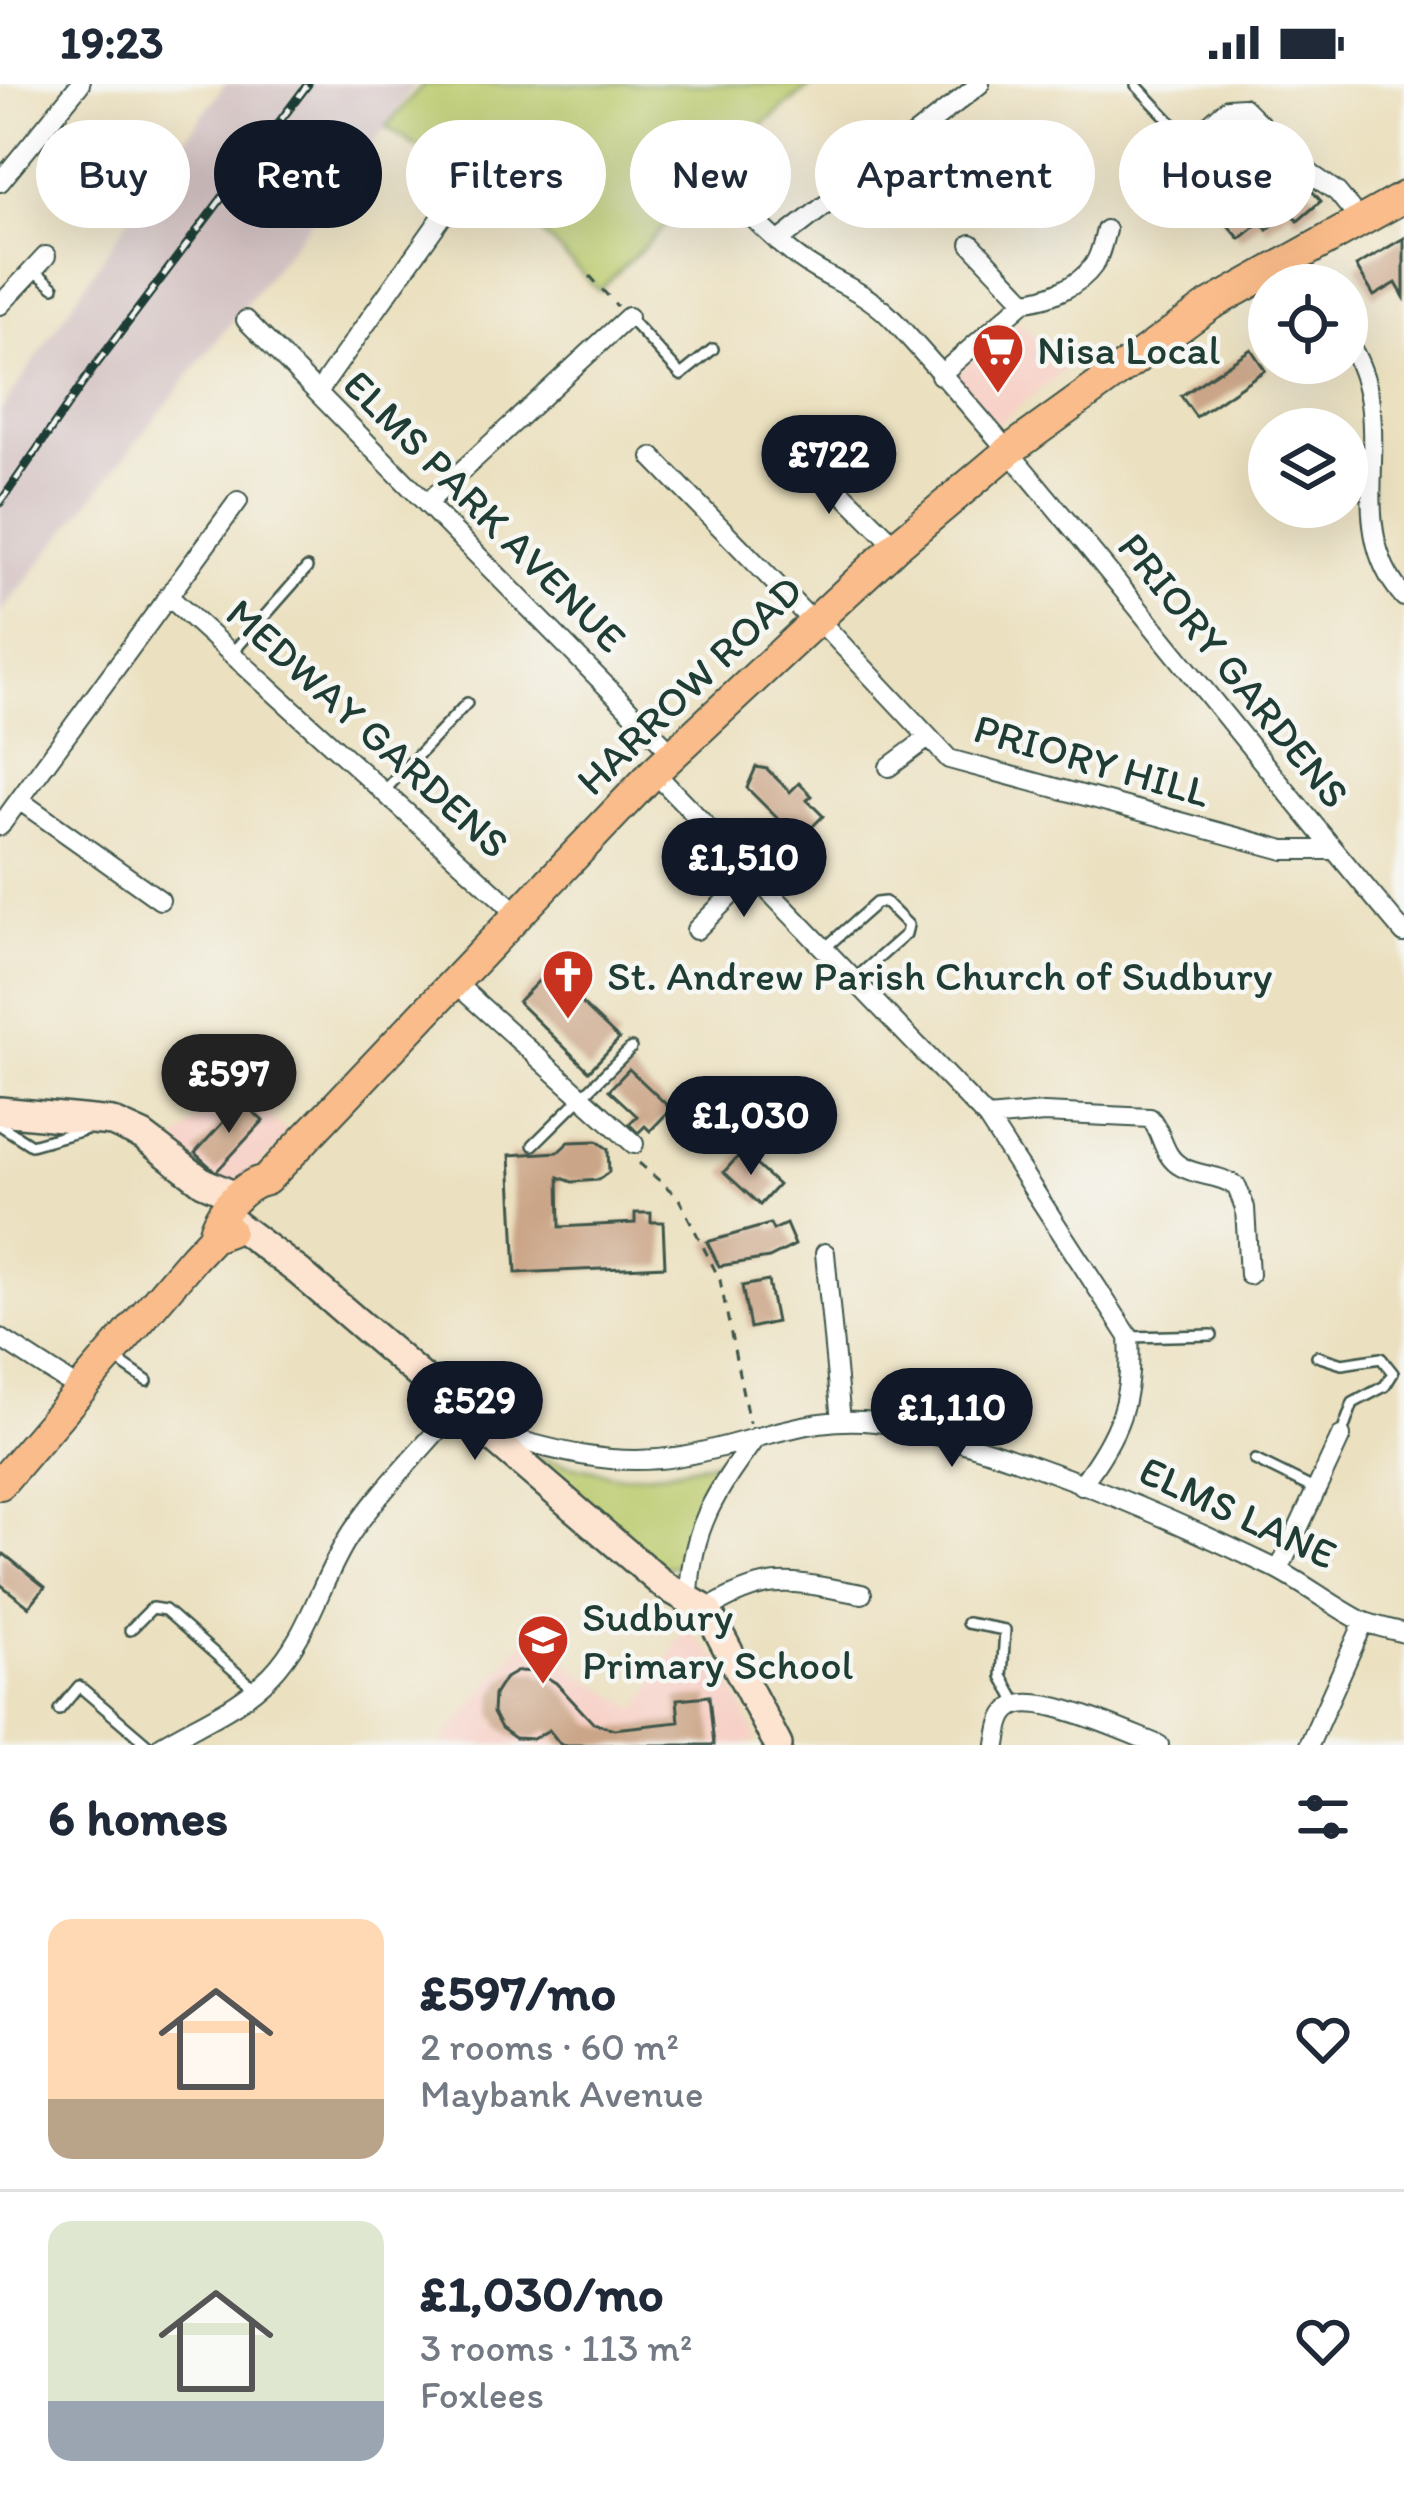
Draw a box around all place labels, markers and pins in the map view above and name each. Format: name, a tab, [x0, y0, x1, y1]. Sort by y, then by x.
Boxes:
supermarket icon: Nisa Local	[970, 321, 1026, 395]
place label: Nisa Local	[1037, 324, 1220, 375]
pin: £722	[758, 415, 900, 517]
pin: £1,510	[646, 818, 842, 920]
church icon: St. Andrew Parish Church of Sudbury	[540, 947, 596, 1021]
place label: St. Andrew Parish Church of Sudbury	[607, 950, 1273, 1001]
pin: £597	[158, 1034, 300, 1136]
pin: £1,030	[653, 1076, 849, 1178]
pin: £529	[404, 1361, 546, 1463]
pin: £1,110	[854, 1368, 1050, 1470]
place label: Sudbury Primary School	[582, 1591, 854, 1690]
school or university icon: Sudbury Primary School	[515, 1612, 571, 1686]

